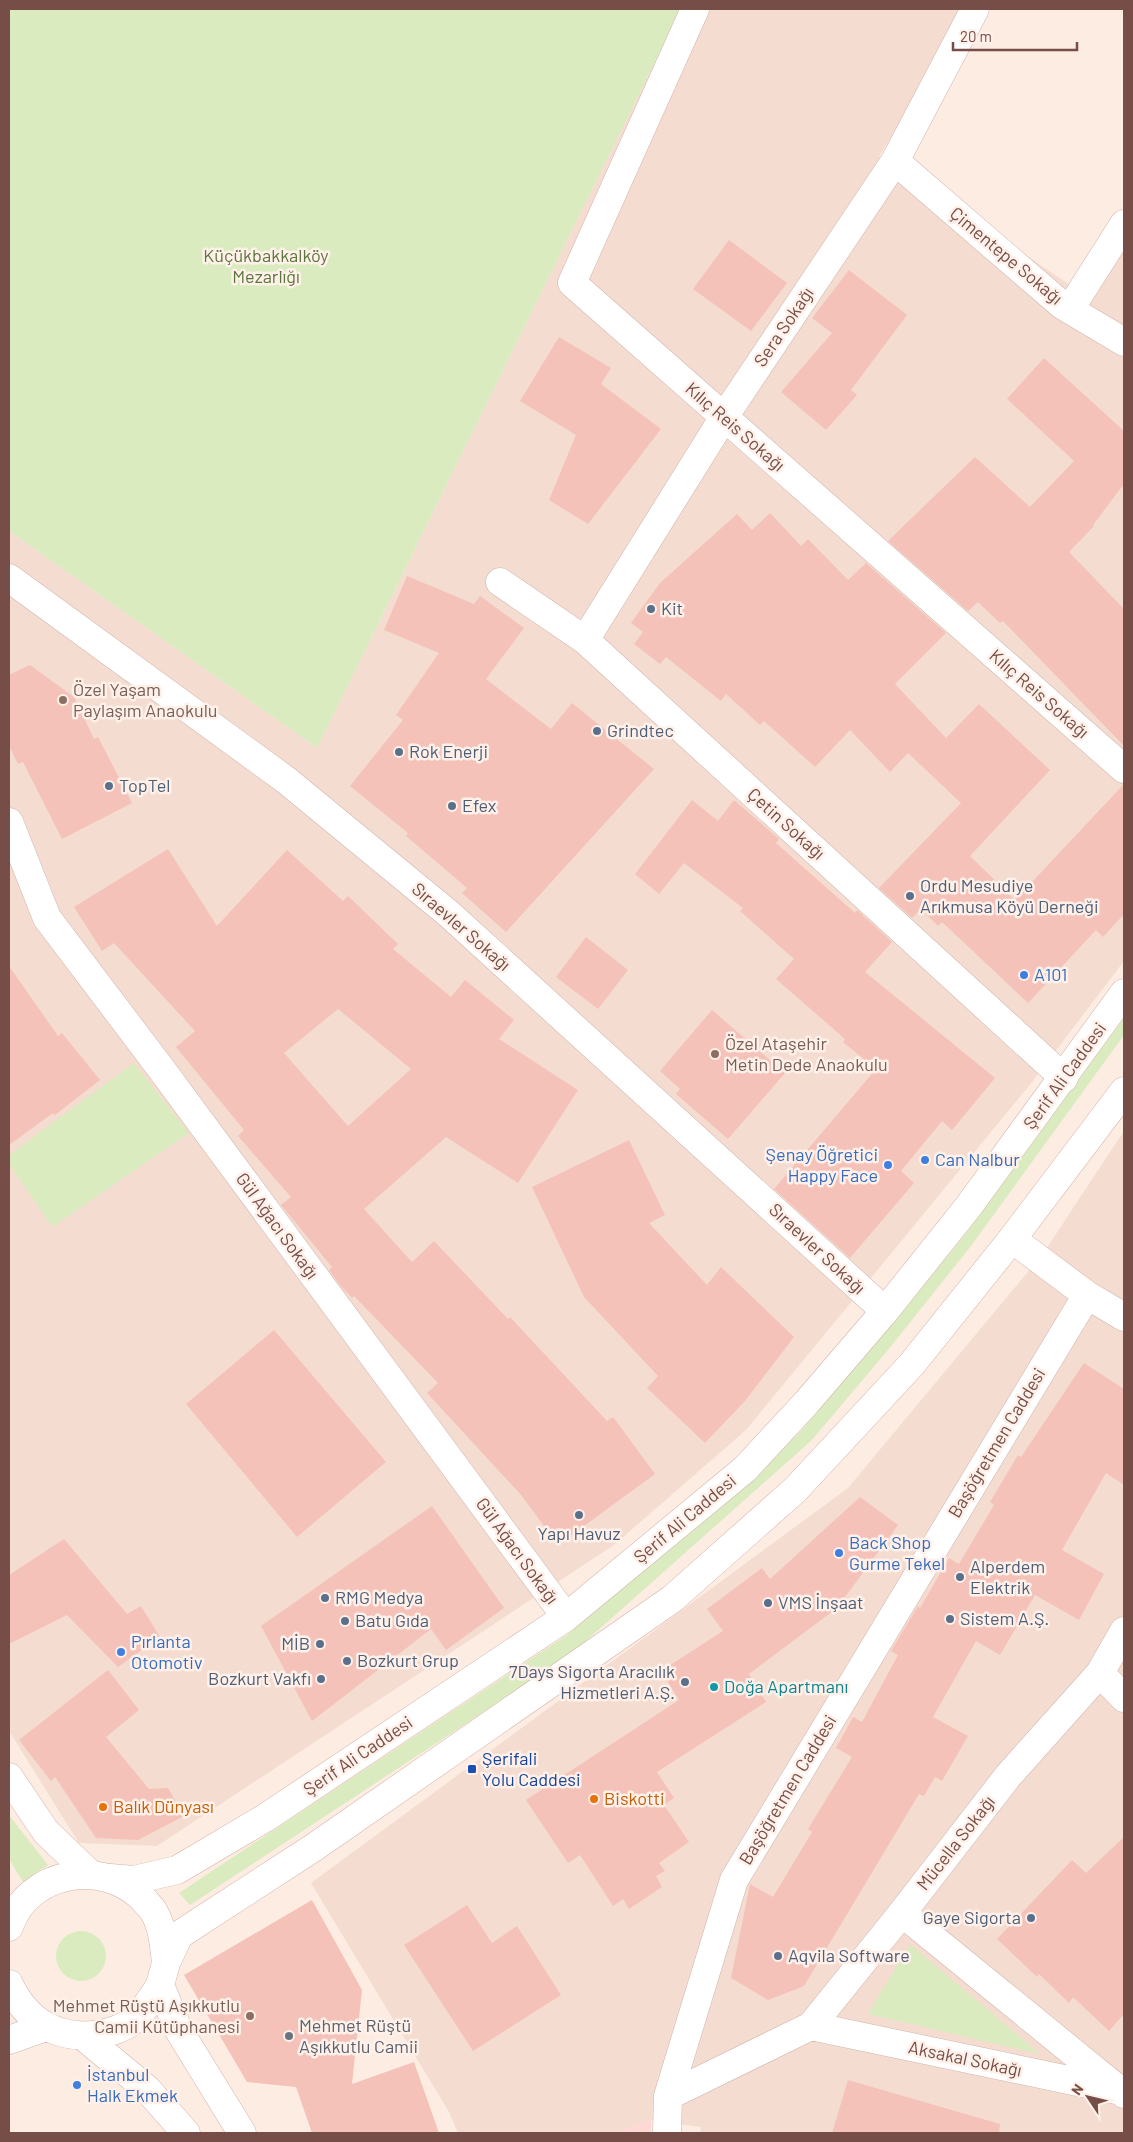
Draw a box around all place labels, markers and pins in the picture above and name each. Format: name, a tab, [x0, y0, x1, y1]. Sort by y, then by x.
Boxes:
place label: Kit	[661, 597, 683, 619]
marker: Kit	[645, 603, 657, 615]
place label: Özel Yaşam Paylaşım Anaokulu	[73, 678, 217, 721]
marker: Özel Yaşam Paylaşım Anaokulu	[57, 694, 69, 706]
place label: Grindtec	[607, 719, 674, 741]
marker: Grindtec	[591, 725, 603, 737]
place label: Rok Enerji	[409, 740, 488, 762]
marker: Rok Enerji	[393, 746, 405, 758]
place label: TopTel	[119, 774, 170, 796]
marker: TopTel	[103, 780, 115, 792]
place label: Efex	[462, 794, 497, 816]
marker: Efex	[446, 800, 458, 812]
place label: Ordu Mesudiye Arıkmusa Köyü Derneği	[920, 874, 1099, 917]
marker: Ordu Mesudiye Arıkmusa Köyü Derneği	[904, 890, 916, 902]
place label: A101	[1034, 963, 1067, 985]
marker: A101	[1018, 969, 1030, 981]
place label: Özel Ataşehir Metin Dede Anaokulu	[725, 1032, 888, 1075]
marker: Özel Ataşehir Metin Dede Anaokulu	[709, 1048, 721, 1060]
place label: Şenay Öğretici Happy Face	[766, 1143, 878, 1186]
place label: Can Nalbur	[935, 1148, 1020, 1170]
marker: Can Nalbur	[919, 1154, 931, 1166]
marker: Şenay Öğretici Happy Face	[882, 1159, 894, 1171]
marker: Yapı Havuz	[573, 1509, 585, 1521]
place label: Yapı Havuz	[537, 1522, 621, 1544]
place label: Back Shop Gurme Tekel	[849, 1531, 945, 1574]
marker: Back Shop Gurme Tekel	[833, 1547, 845, 1559]
place label: Alperdem Elektrik	[970, 1555, 1045, 1598]
marker: Alperdem Elektrik	[954, 1571, 966, 1583]
place label: RMG Medya	[335, 1586, 423, 1608]
place label: VMS İnşaat	[778, 1591, 864, 1613]
marker: RMG Medya	[319, 1592, 331, 1604]
marker: VMS İnşaat	[762, 1597, 774, 1609]
place label: Sistem A.Ş.	[960, 1607, 1049, 1629]
place label: Batu Gıda	[355, 1609, 429, 1631]
marker: Sistem A.Ş.	[944, 1613, 956, 1625]
marker: Batu Gıda	[339, 1615, 351, 1627]
place label: Pırlanta Otomotiv	[131, 1630, 203, 1673]
place label: MİB	[281, 1632, 310, 1654]
marker: MİB	[314, 1638, 326, 1650]
marker: Pırlanta Otomotiv	[115, 1646, 127, 1658]
place label: Bozkurt Grup	[357, 1649, 459, 1671]
marker: Bozkurt Grup	[341, 1655, 353, 1667]
place label: 7Days Sigorta Aracılık Hizmetleri A.Ş.	[509, 1660, 675, 1703]
place label: Bozkurt Vakfı	[208, 1667, 311, 1689]
marker: Bozkurt Vakfı	[315, 1673, 327, 1685]
place label: Doğa Apartmanı	[724, 1675, 848, 1697]
marker: 7Days Sigorta Aracılık Hizmetleri A.Ş.	[679, 1676, 691, 1688]
marker: Doğa Apartmanı	[708, 1681, 720, 1693]
place label: Şerifali Yolu Caddesi	[482, 1747, 581, 1790]
marker: Şerifali Yolu Caddesi	[466, 1763, 478, 1775]
place label: Biskotti	[604, 1787, 665, 1809]
marker: Biskotti	[588, 1793, 600, 1805]
place label: Balık Dünyası	[113, 1795, 214, 1817]
marker: Balık Dünyası	[97, 1801, 109, 1813]
place label: Gaye Sigorta	[923, 1906, 1021, 1928]
marker: Gaye Sigorta	[1025, 1912, 1037, 1924]
place label: Aqvila Software	[788, 1944, 910, 1966]
marker: Aqvila Software	[772, 1950, 784, 1962]
place label: Mehmet Rüştü Aşıkkutlu Camii Kütüphanesi	[53, 1994, 240, 2037]
marker: Mehmet Rüştü Aşıkkutlu Camii Kütüphanesi	[244, 2010, 256, 2022]
place label: Mehmet Rüştü Aşıkkutlu Camii	[299, 2014, 418, 2057]
marker: Mehmet Rüştü Aşıkkutlu Camii	[283, 2030, 295, 2042]
place label: İstanbul Halk Ekmek	[87, 2063, 178, 2106]
marker: İstanbul Halk Ekmek	[71, 2079, 83, 2091]

